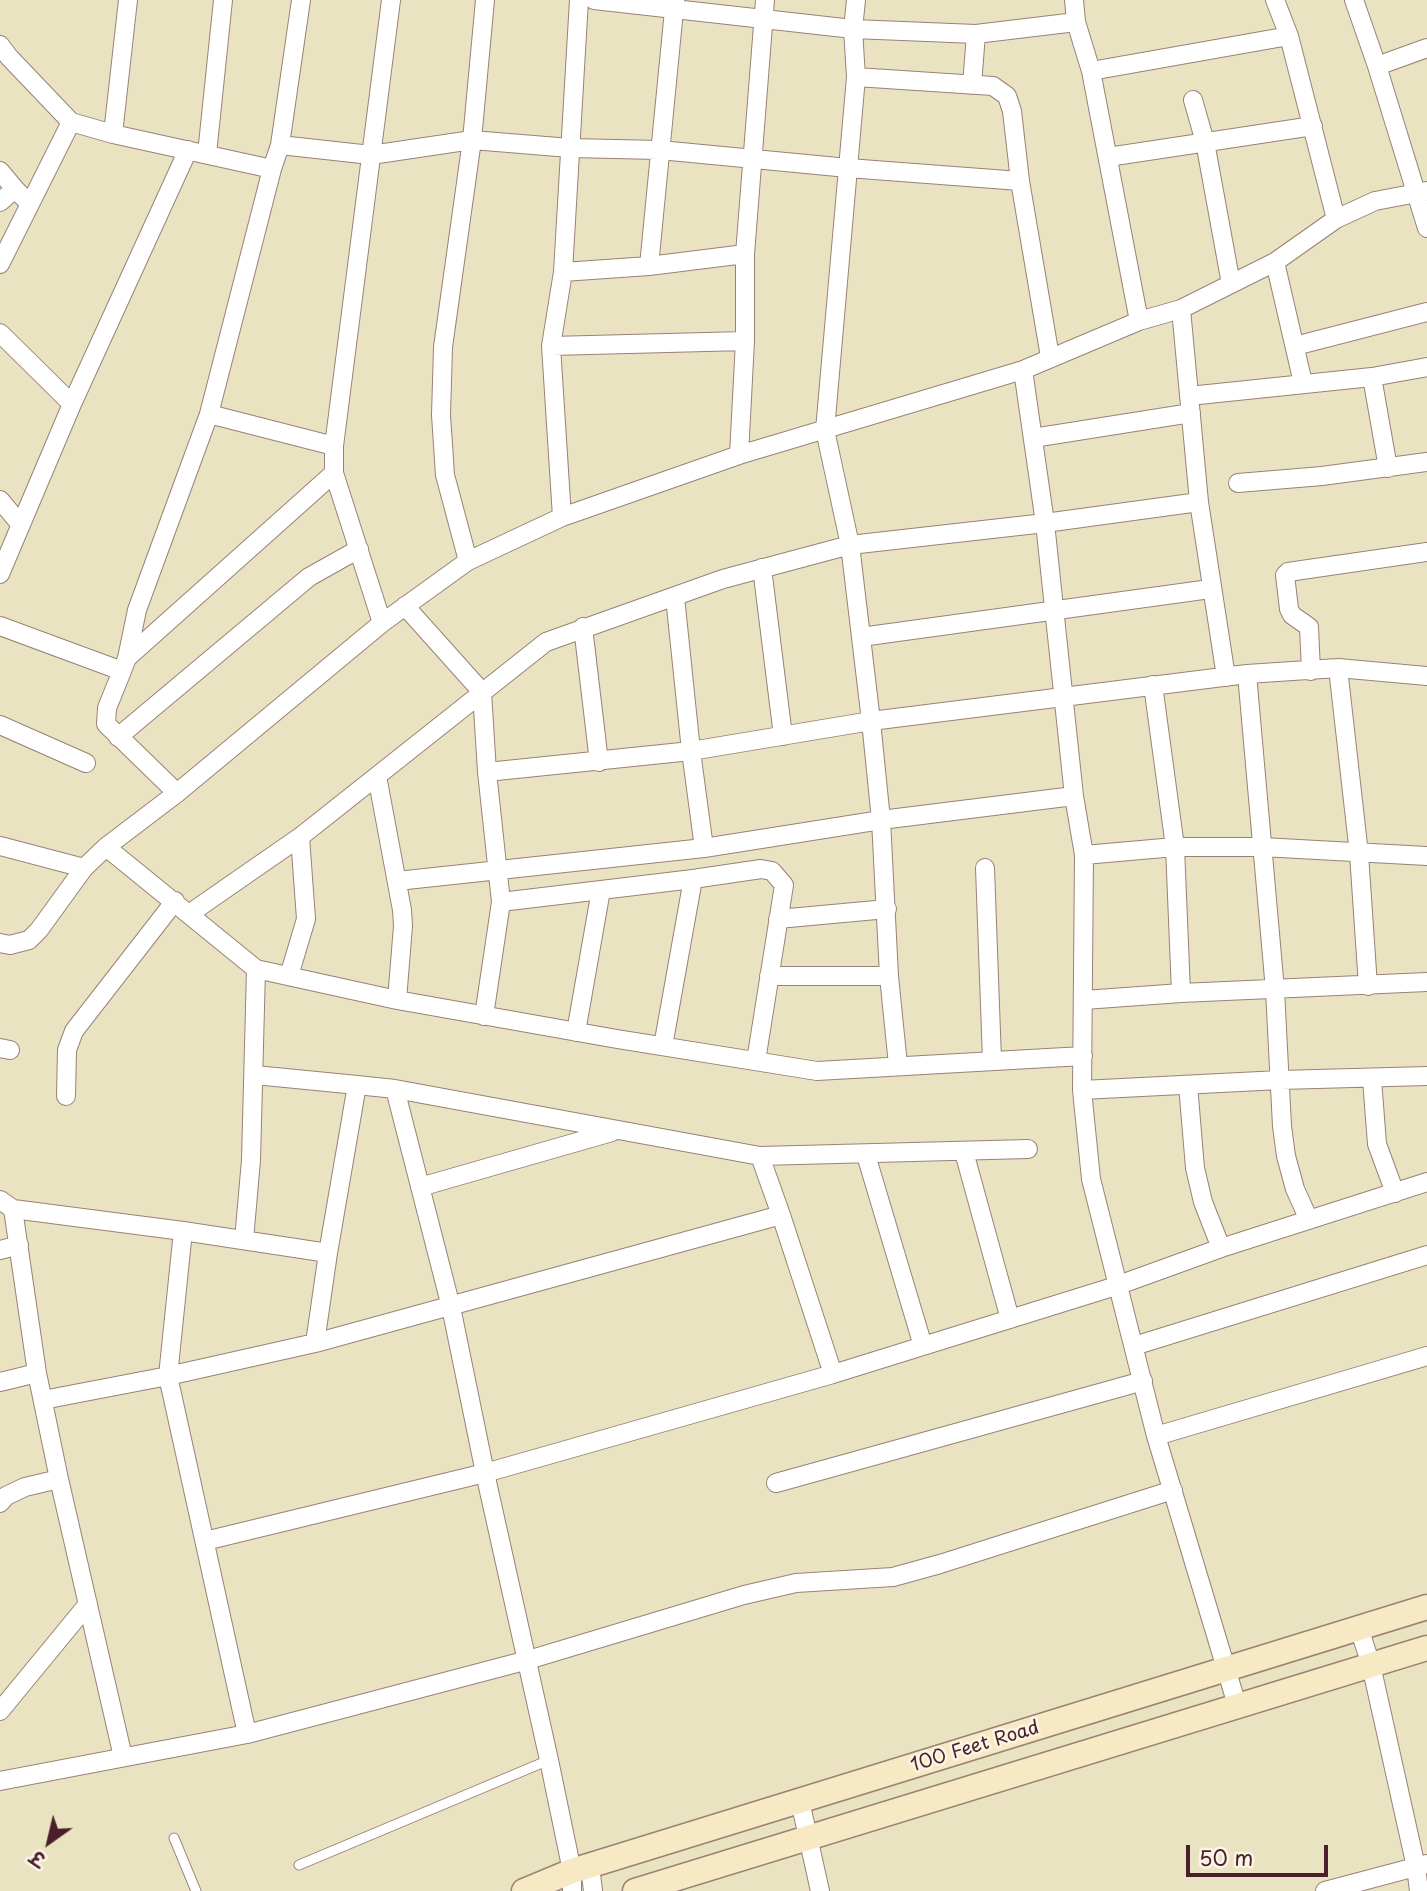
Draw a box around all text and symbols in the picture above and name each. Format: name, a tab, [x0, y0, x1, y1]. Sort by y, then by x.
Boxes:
street label: 100 Feet Road	[908, 1717, 1042, 1777]
north arrow	[14, 1807, 84, 1877]
scale bar	[1189, 1832, 1331, 1876]
text: 50 m	[1199, 1841, 1253, 1873]
text: उ	[24, 1844, 50, 1875]

